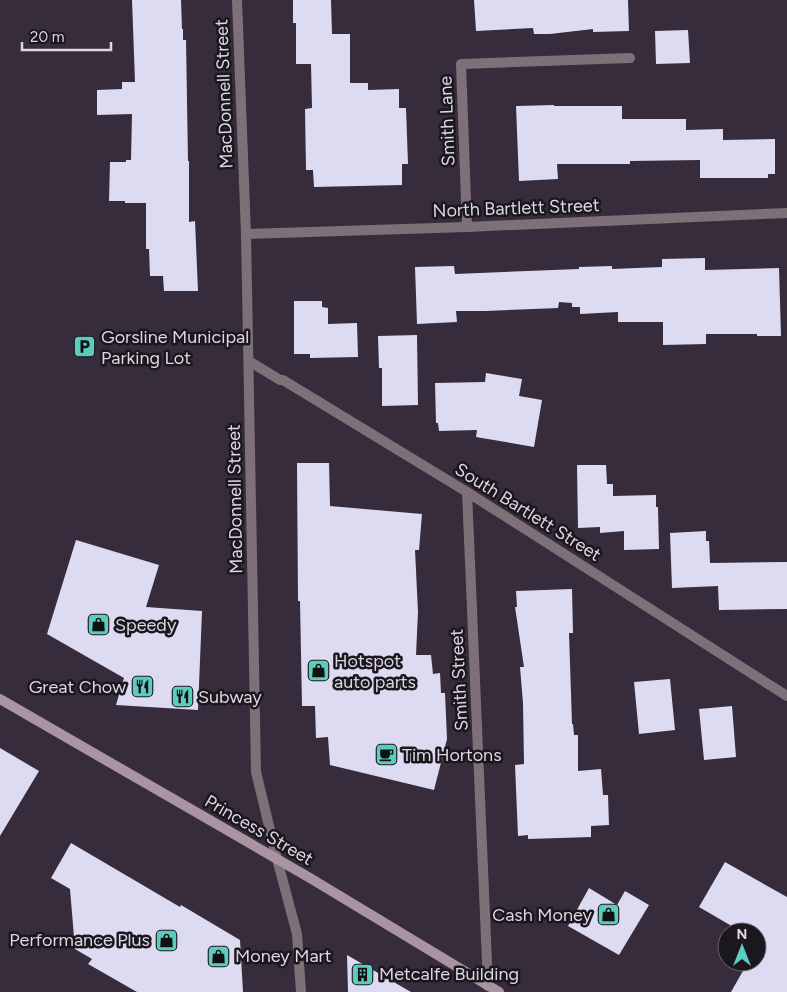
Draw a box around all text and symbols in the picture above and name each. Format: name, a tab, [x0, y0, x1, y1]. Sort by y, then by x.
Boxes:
street label: MacDonnell Street	[210, 19, 238, 169]
scale bar	[22, 20, 111, 52]
text: 20 m	[30, 28, 64, 46]
street label: Smith Lane	[434, 75, 460, 166]
street label: North Bartlett Street	[432, 194, 600, 222]
place label: Gorsline Municipal Parking Lot	[101, 326, 249, 369]
parking icon: Gorsline Municipal Parking Lot	[73, 335, 97, 359]
street label: MacDonnell Street	[223, 424, 247, 574]
street label: South Bartlett Street	[451, 458, 605, 566]
shop icon: Speedy	[87, 613, 111, 637]
place label: Speedy	[115, 614, 177, 636]
street label: Smith Street	[445, 628, 473, 732]
place label: Hotspot auto parts	[334, 650, 416, 693]
shop icon: Hotspot auto parts	[306, 659, 330, 683]
restaurant icon: Great Chow	[130, 675, 154, 699]
place label: Great Chow	[29, 676, 126, 698]
restaurant icon: Subway	[170, 685, 194, 709]
place label: Subway	[198, 686, 262, 708]
cafe icon: Tim Hortons	[374, 743, 398, 767]
place label: Tim Hortons	[402, 744, 502, 766]
street label: Princess Street	[201, 790, 317, 870]
shop icon: Cash Money	[596, 903, 620, 927]
place label: Cash Money	[492, 904, 593, 926]
north arrow	[717, 922, 767, 972]
text: N	[737, 926, 747, 943]
shop icon: Performance Plus	[154, 928, 178, 952]
place label: Performance Plus	[9, 929, 150, 951]
shop icon: Money Mart	[207, 944, 231, 968]
place label: Money Mart	[235, 945, 332, 967]
building icon: Metcalfe Building	[351, 962, 375, 986]
place label: Metcalfe Building	[379, 963, 519, 985]

